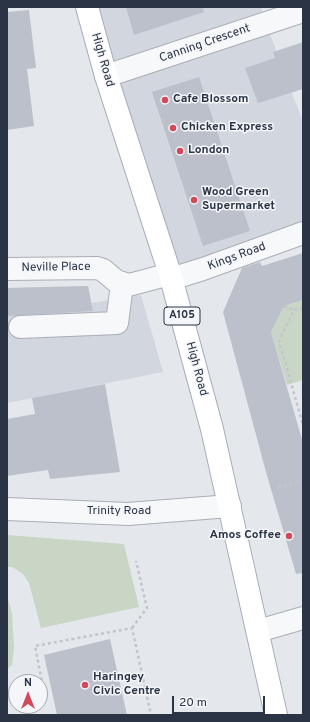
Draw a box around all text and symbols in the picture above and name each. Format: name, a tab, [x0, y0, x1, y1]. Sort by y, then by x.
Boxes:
street label: Canning Crescent	[158, 22, 252, 66]
street label: High Road	[87, 31, 117, 89]
place label: Cafe Blossom	[173, 93, 248, 107]
marker: Cafe Blossom	[160, 95, 170, 105]
place label: Chicken Express	[181, 121, 273, 135]
marker: Chicken Express	[168, 123, 178, 133]
place label: London	[188, 144, 229, 158]
marker: London	[175, 146, 185, 156]
place label: Wood Green Supermarket	[202, 186, 275, 214]
marker: Wood Green Supermarket	[189, 195, 199, 205]
street label: Kings Road	[206, 240, 268, 274]
street label: Neville Place	[21, 260, 91, 276]
road number: A105	[164, 307, 200, 325]
street label: High Road	[182, 340, 210, 398]
street label: Trinity Road	[87, 505, 151, 519]
place label: Amos Coffee	[209, 529, 281, 543]
marker: Amos Coffee	[284, 531, 294, 541]
place label: Haringey Civic Centre	[93, 671, 161, 699]
north arrow	[8, 674, 48, 714]
text: N	[24, 676, 32, 690]
marker: Haringey Civic Centre	[80, 680, 90, 690]
scale bar	[174, 688, 267, 714]
text: 20 m	[179, 695, 207, 711]

